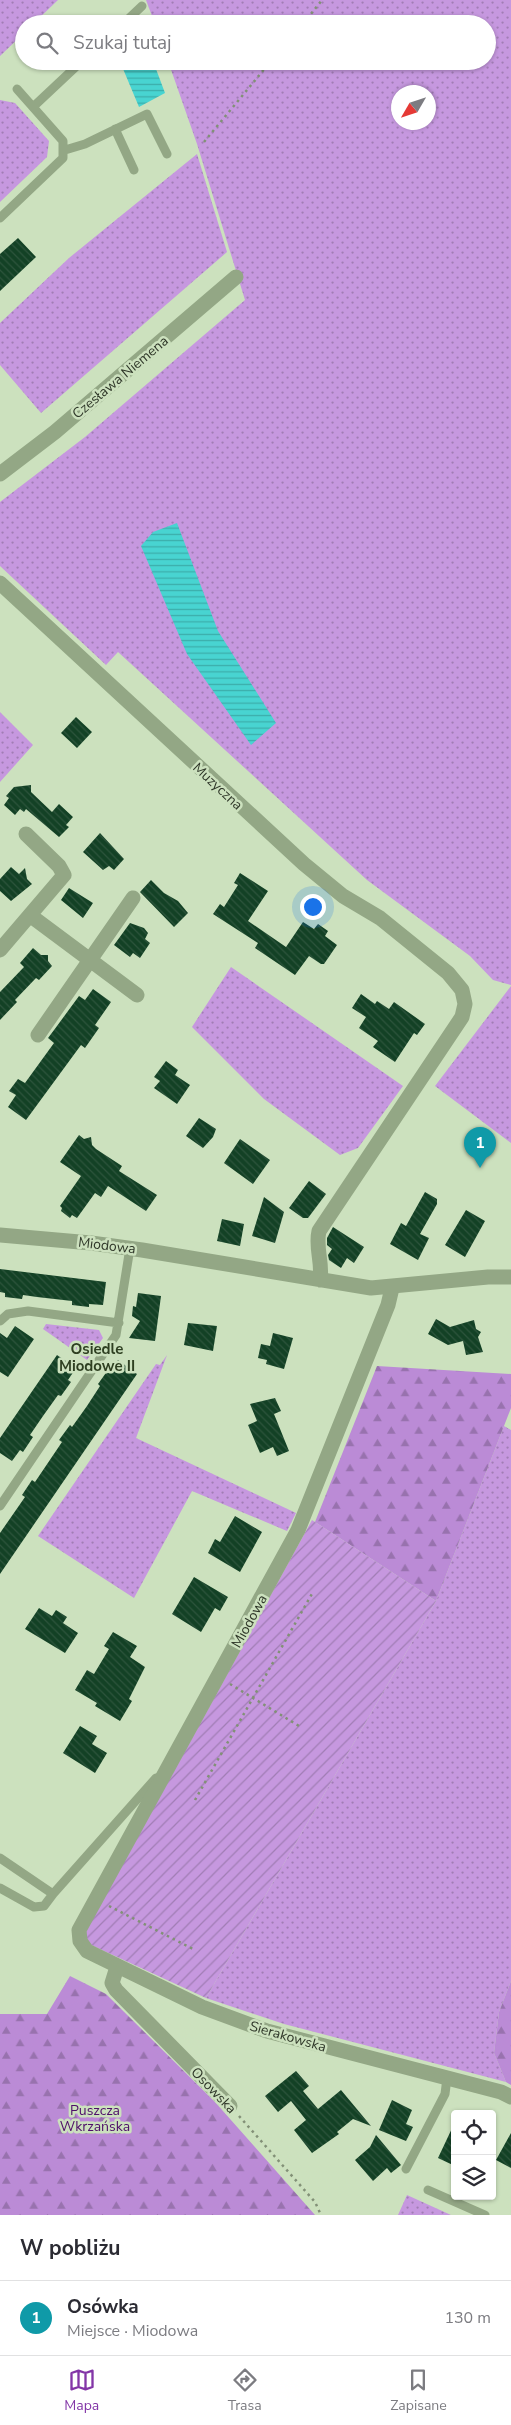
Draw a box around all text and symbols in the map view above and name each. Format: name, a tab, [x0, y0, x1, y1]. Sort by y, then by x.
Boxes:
search box	[15, 15, 496, 70]
icon: search	[33, 29, 61, 57]
text: Szukaj tutaj	[73, 30, 172, 56]
north arrow	[391, 85, 436, 130]
street label: Czesława Niemena	[68, 332, 172, 423]
street label: Muzyczna	[189, 758, 247, 814]
your location	[300, 894, 326, 920]
pin: 1	[464, 1127, 496, 1168]
street label: Miodowa	[77, 1233, 137, 1258]
district label: Osiedle Miodowe II	[59, 1339, 135, 1376]
street label: Miodowa	[227, 1591, 272, 1651]
street label: Sierakowska	[247, 2016, 328, 2056]
street label: Osowska	[187, 2063, 241, 2118]
park label: Puszcza Wkrzańska	[60, 2101, 130, 2136]
map controls	[451, 2110, 496, 2200]
button: locate	[451, 2110, 496, 2155]
button: layers	[451, 2155, 496, 2200]
text: W pobliżu	[20, 2234, 121, 2262]
text: Osówka	[67, 2294, 139, 2320]
text: 1	[31, 2307, 41, 2329]
text: 130 m	[444, 2307, 491, 2329]
text: Miejsce · Miodowa	[67, 2320, 198, 2342]
tab: Mapa	[64, 2366, 99, 2415]
tab: Trasa	[228, 2366, 262, 2415]
tab: Zapisane	[390, 2366, 447, 2415]

